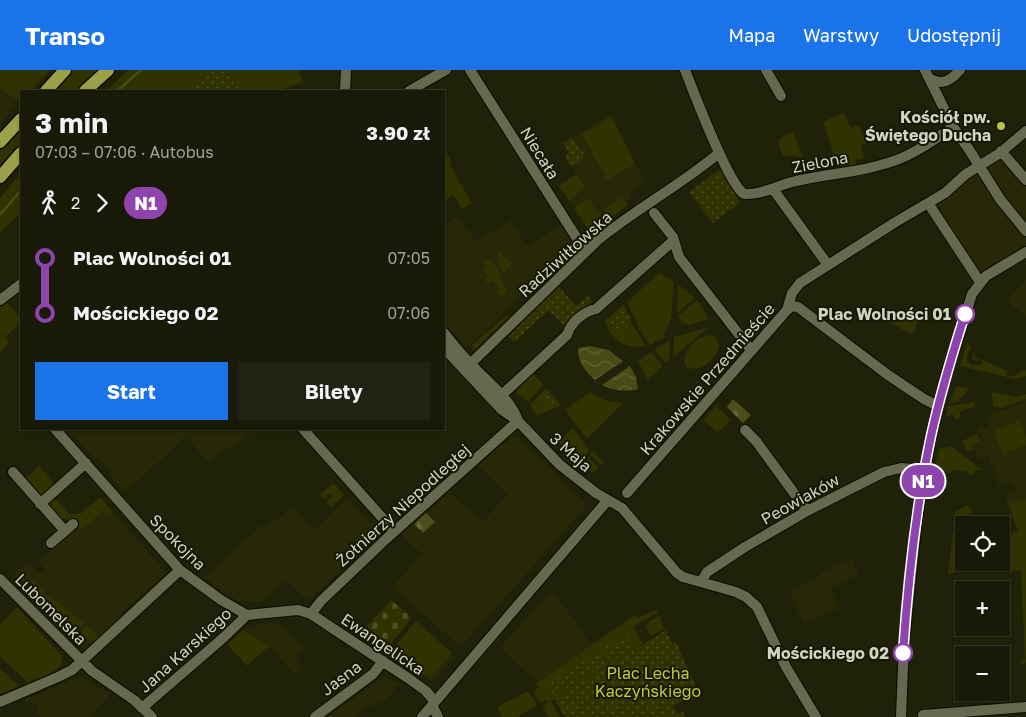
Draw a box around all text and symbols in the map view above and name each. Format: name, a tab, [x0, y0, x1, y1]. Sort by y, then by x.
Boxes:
text: Transo	[25, 21, 105, 50]
text: Mapa	[728, 24, 775, 46]
text: Warstwy	[803, 24, 879, 46]
text: Udostępnij	[907, 24, 1001, 46]
text: 3 min	[35, 106, 108, 139]
place label: Kościół pw. Świętego Ducha	[865, 107, 991, 145]
marker: Kościół pw. Świętego Ducha	[995, 120, 1007, 132]
text: 3.90 zł	[366, 121, 430, 144]
street label: Niecała	[516, 123, 564, 183]
text: 07:03 – 07:06 · Autobus	[35, 142, 214, 162]
street label: Zielona	[790, 147, 850, 177]
icon: walk	[35, 189, 63, 217]
icon: forward	[88, 189, 116, 217]
text: N1	[134, 192, 157, 214]
text: 2	[71, 193, 80, 213]
street label: Radziwiłłowska	[514, 207, 616, 301]
text: Plac Wolności 01	[73, 246, 231, 269]
text: 07:05	[388, 248, 430, 268]
street label: Krakowskie Przedmieście	[635, 299, 779, 459]
text: Mościckiego 02	[73, 301, 218, 324]
text: 07:06	[387, 303, 430, 323]
place label: Plac Wolności 01	[818, 304, 951, 324]
marker: Plac Wolności 01	[955, 304, 975, 324]
button: Start	[35, 362, 228, 420]
button: Bilety	[238, 362, 430, 420]
street label: 3 Maja	[546, 428, 596, 476]
street label: Żołnierzy Niepodległej	[332, 440, 474, 570]
line badge: N1	[900, 465, 946, 497]
street label: Peowiaków	[757, 469, 843, 529]
text: N1	[912, 470, 934, 492]
street label: Spokojna	[146, 510, 210, 574]
map controls	[955, 516, 1010, 701]
button: locate	[955, 516, 1010, 571]
street label: Lubomelska	[11, 569, 91, 649]
button: +	[955, 581, 1010, 636]
street label: Jana Karskiego	[135, 603, 235, 697]
street label: Ewangelicka	[337, 609, 429, 679]
place label: Mościckiego 02	[767, 643, 889, 663]
marker: Mościckiego 02	[893, 643, 913, 663]
button: −	[955, 646, 1010, 701]
street label: Jasna	[317, 656, 365, 700]
park label: Plac Lecha Kaczyńskiego	[595, 663, 701, 701]

